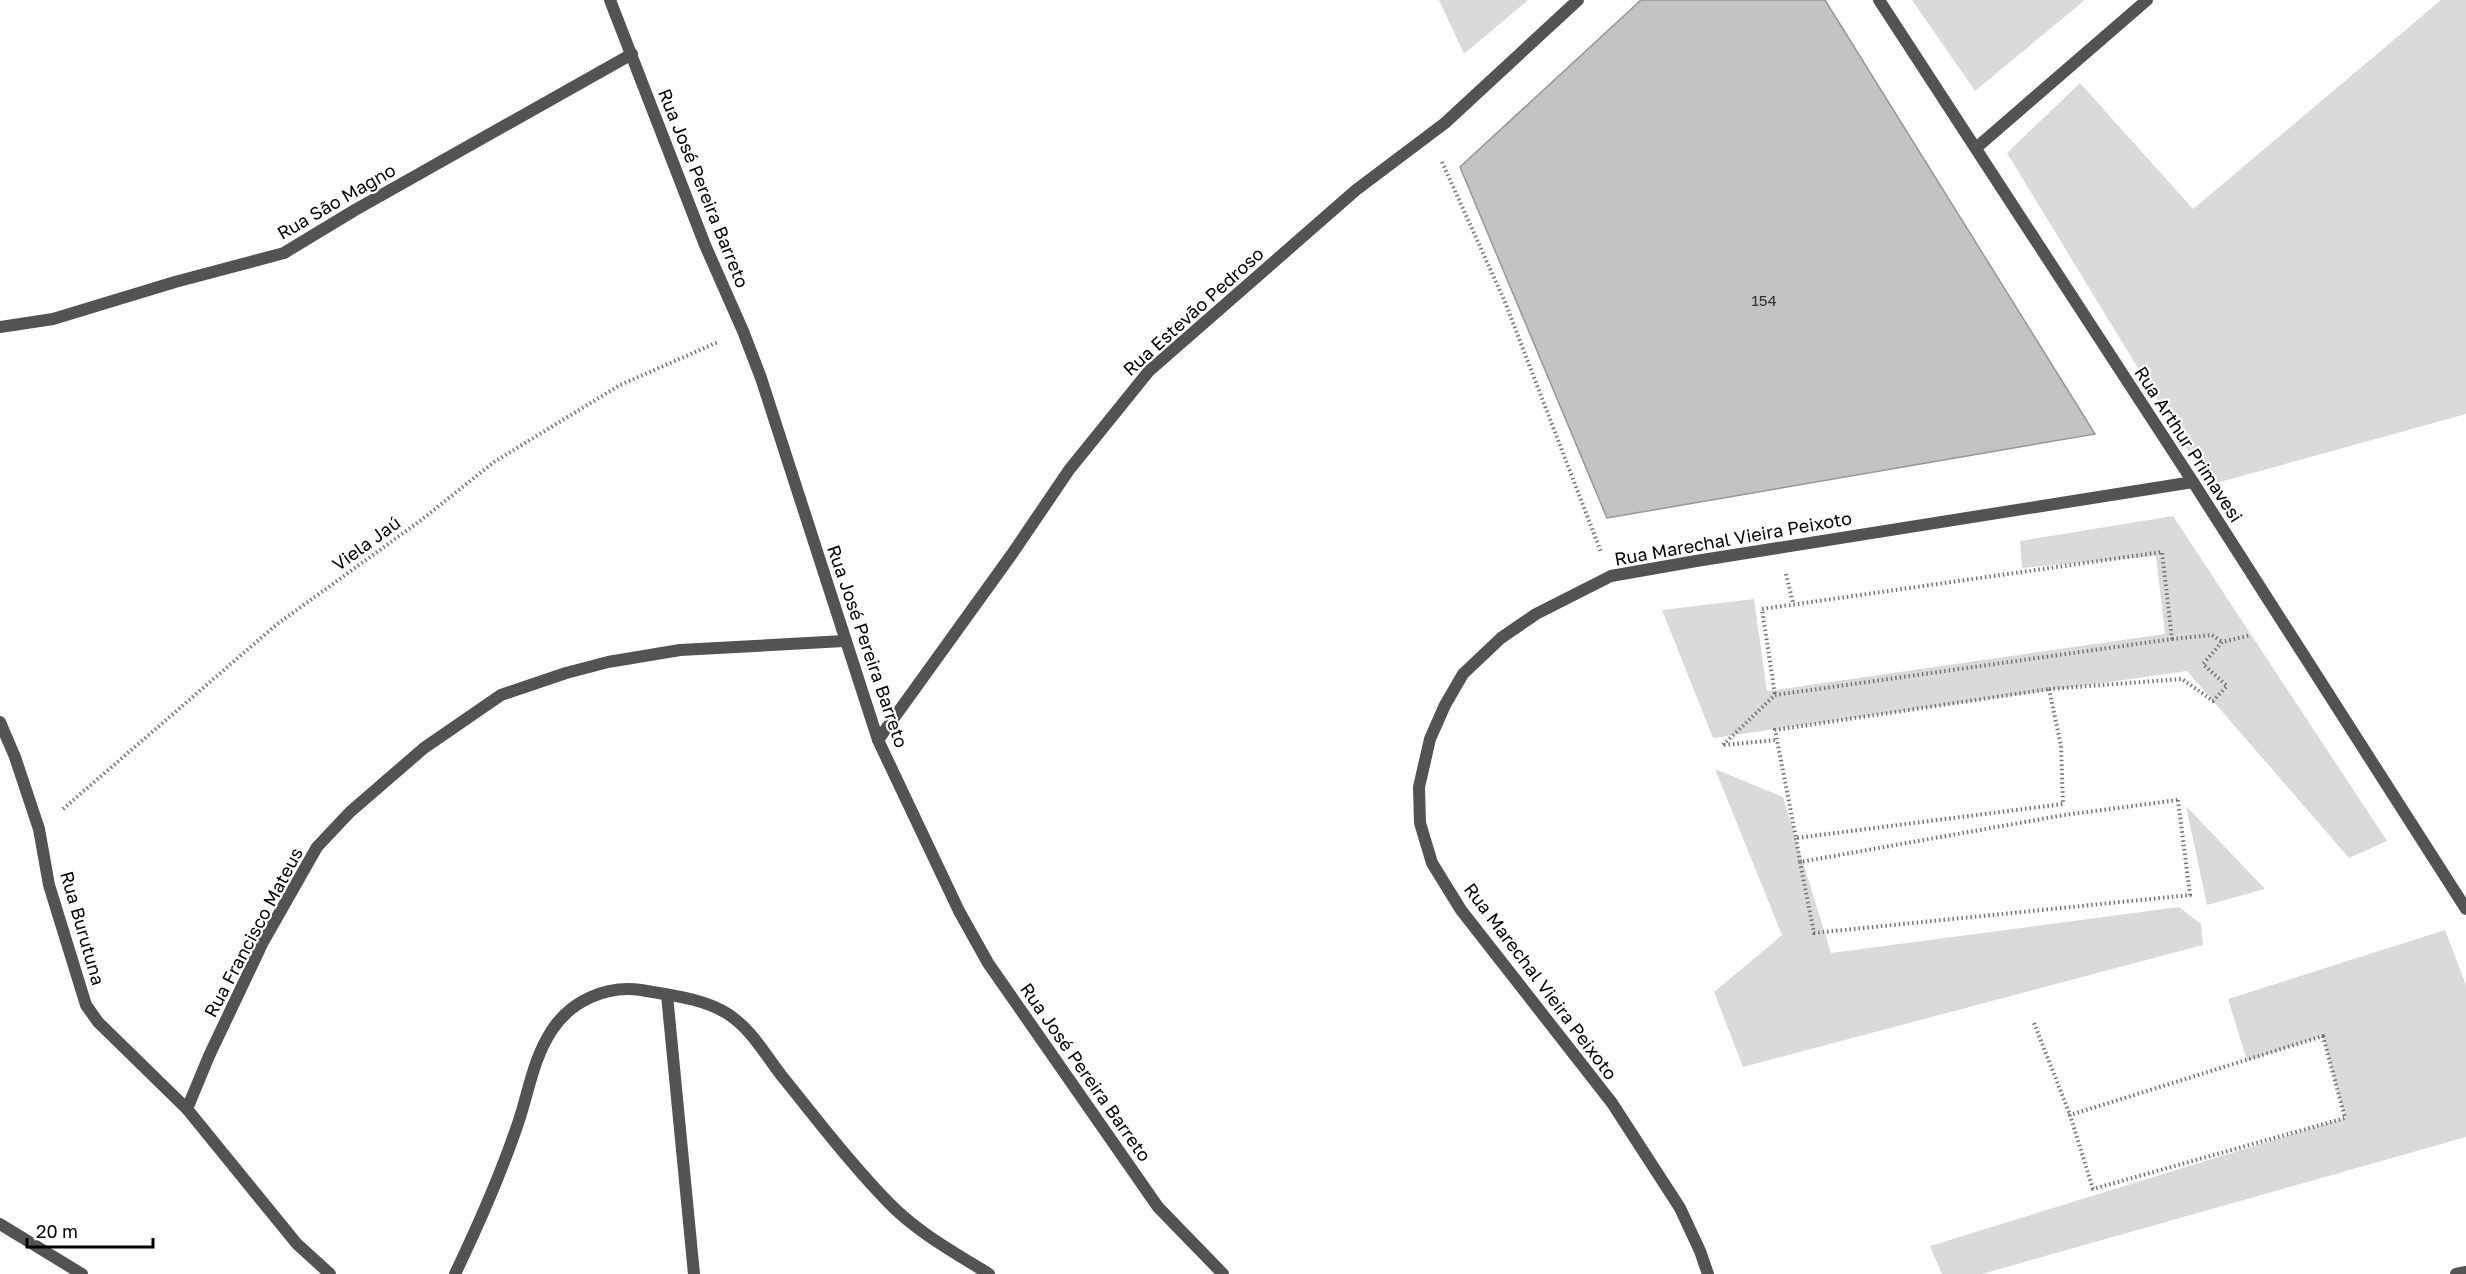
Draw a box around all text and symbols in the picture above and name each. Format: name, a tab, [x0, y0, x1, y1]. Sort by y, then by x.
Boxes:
street label: Rua José Pereira Barreto	[654, 85, 754, 291]
street label: Rua São Magno	[273, 158, 399, 244]
street label: Rua Estevão Pedroso	[1118, 242, 1268, 380]
house number: 154	[1751, 291, 1777, 309]
street label: Rua Arthur Primavesi	[2130, 362, 2248, 526]
street label: Rua Marechal Vieira Peixoto	[1613, 506, 1853, 570]
street label: Viela Jaú	[328, 511, 404, 575]
street label: Rua José Pereira Barreto	[823, 542, 913, 750]
street label: Rua Francisco Mateus	[199, 843, 307, 1021]
street label: Rua Burutuna	[56, 868, 110, 988]
street label: Rua Marechal Vieira Peixoto	[1460, 878, 1622, 1084]
street label: Rua José Pereira Barreto	[1016, 978, 1156, 1166]
scale bar	[27, 1211, 153, 1249]
text: 20 m	[36, 1220, 78, 1242]

